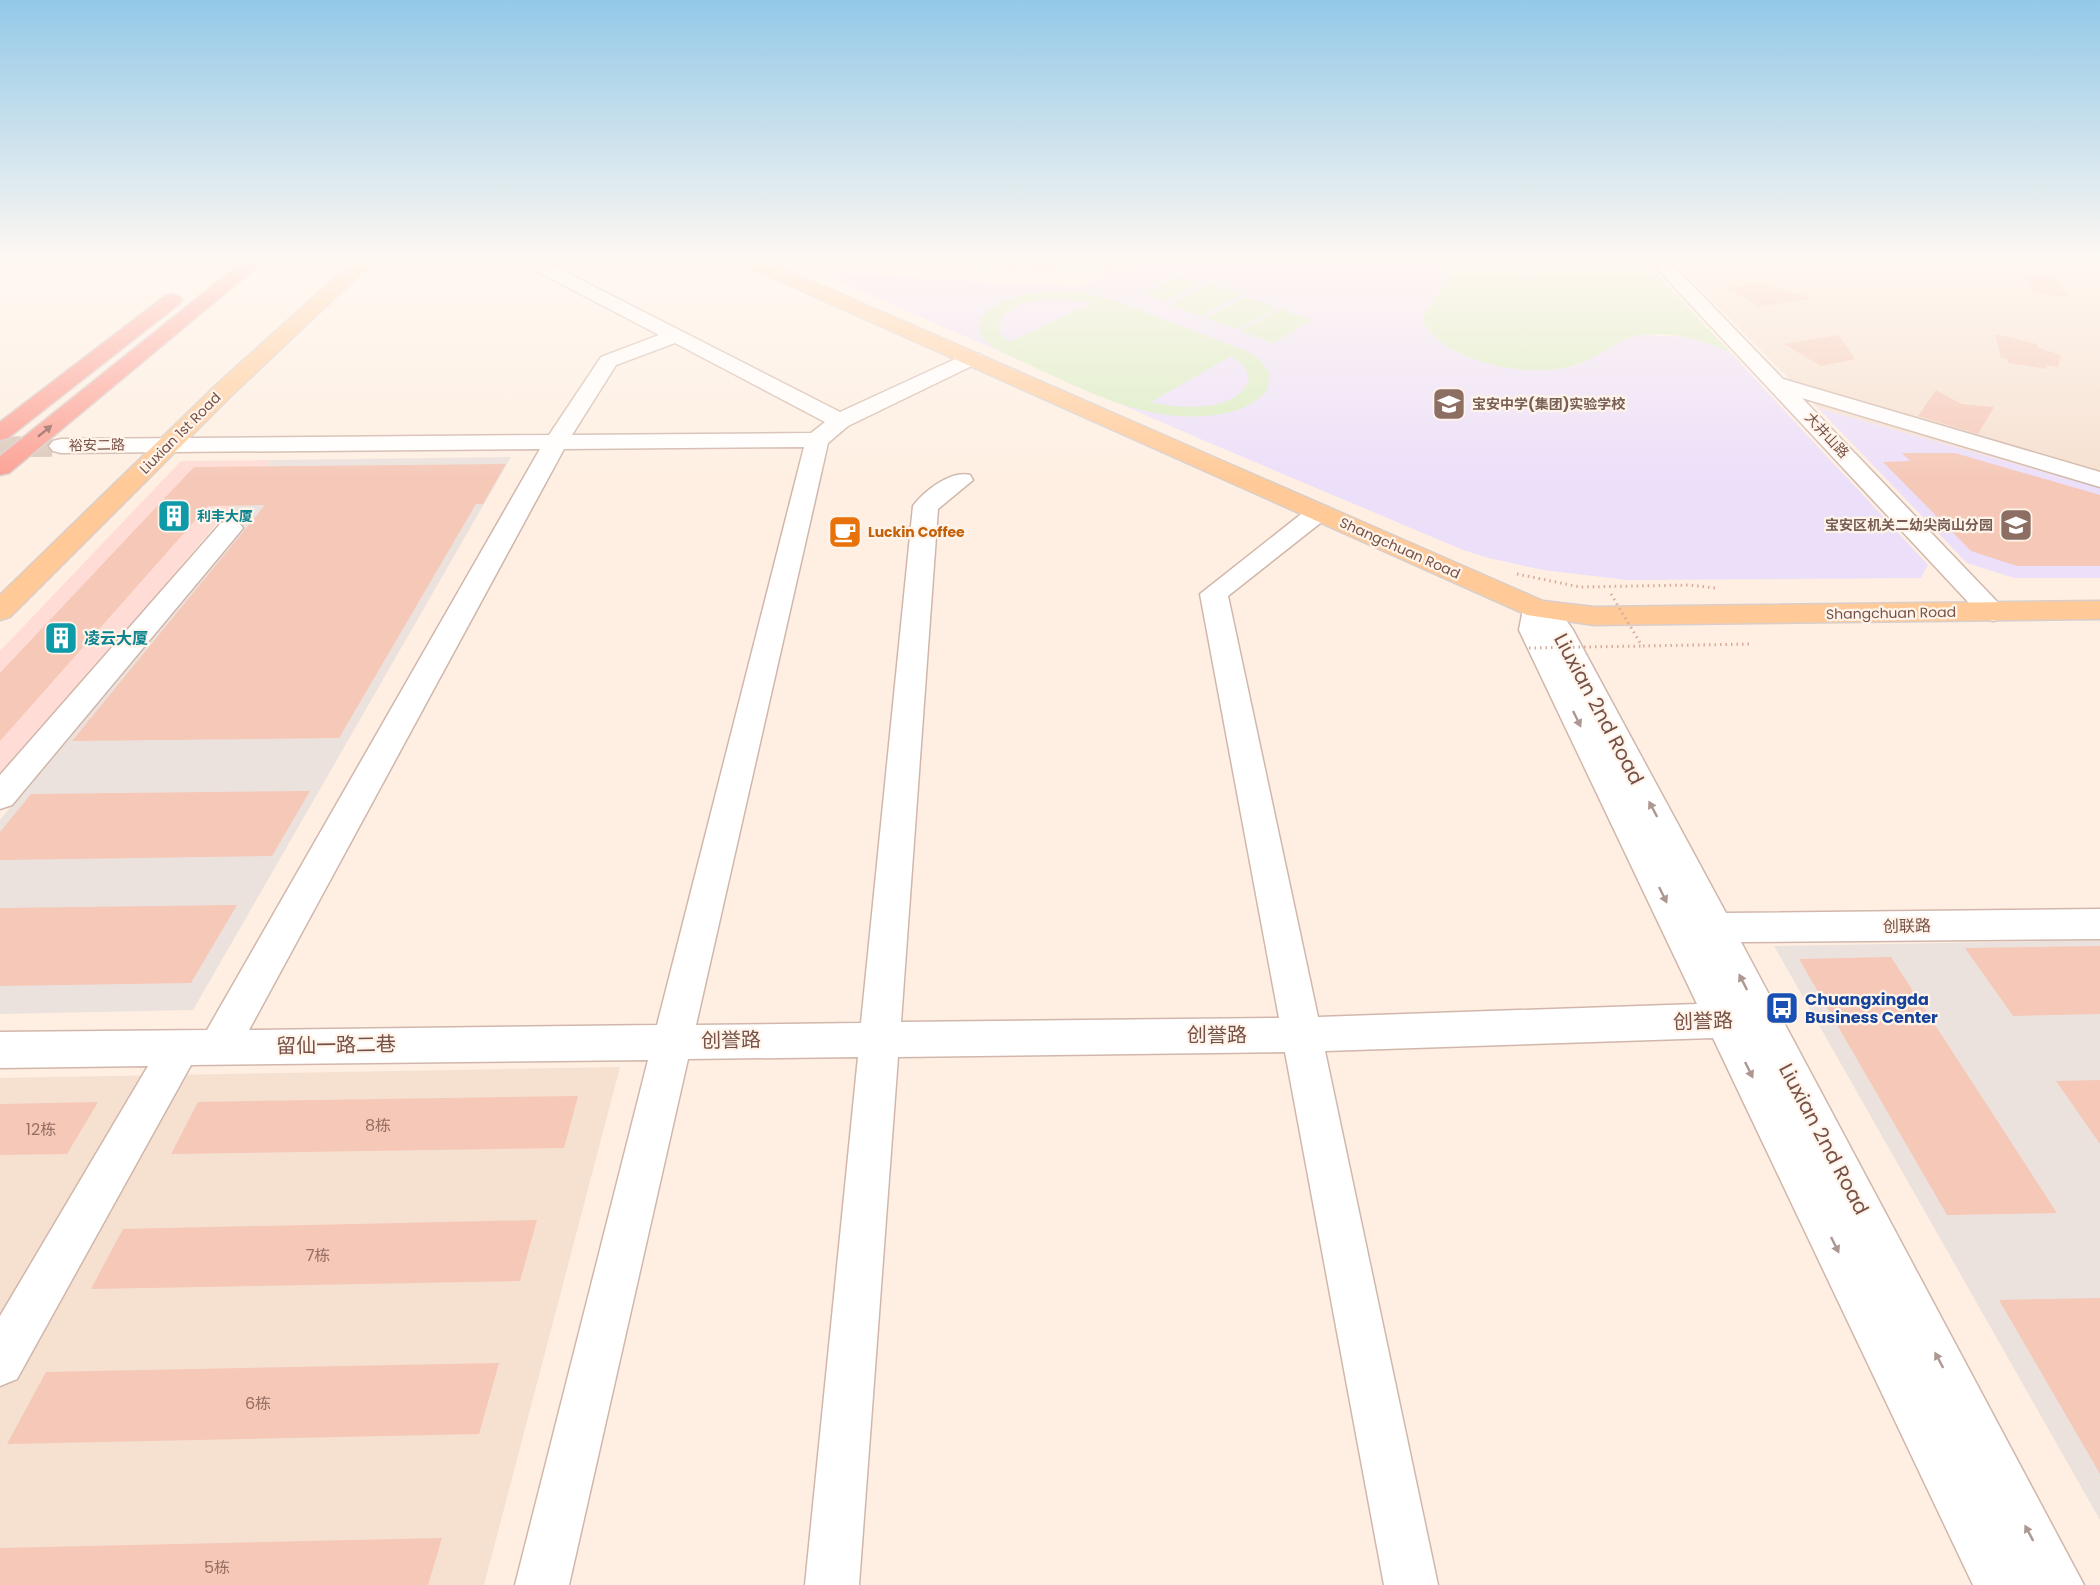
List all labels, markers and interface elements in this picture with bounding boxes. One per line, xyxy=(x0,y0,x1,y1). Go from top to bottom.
school or university icon: 宝安中学(集团)实验学校 xyxy=(1431,386,1467,422)
street label: Liuxian 1st Road xyxy=(135,388,225,478)
place label: 宝安中学(集团)实验学校 xyxy=(1472,394,1625,414)
street label: 大井山路 xyxy=(1801,408,1853,462)
one-way arrow xyxy=(38,425,53,438)
street label: 裕安二路 xyxy=(69,435,125,455)
building icon: 利丰大厦 xyxy=(156,498,192,534)
place label: 利丰大厦 xyxy=(197,506,253,526)
school or university icon: 宝安区机关二幼尖岗山分园 xyxy=(1998,507,2034,543)
street label: Shangchuan Road xyxy=(1337,512,1463,584)
cafe icon: Luckin Coffee xyxy=(827,514,863,550)
place label: 宝安区机关二幼尖岗山分园 xyxy=(1825,515,1993,535)
place label: Luckin Coffee xyxy=(868,522,965,542)
street label: Shangchuan Road xyxy=(1826,602,1956,624)
building icon: 凌云大厦 xyxy=(43,620,79,656)
place label: 凌云大厦 xyxy=(84,627,148,650)
street label: Liuxian 2nd Road xyxy=(1547,628,1651,790)
one-way arrow xyxy=(1572,711,1582,728)
one-way arrow xyxy=(1648,801,1658,818)
one-way arrow xyxy=(1658,886,1668,903)
street label: 创联路 xyxy=(1883,914,1931,938)
one-way arrow xyxy=(1738,974,1748,991)
place label: Chuangxingda Business Center xyxy=(1805,988,1938,1029)
bus stop icon: Chuangxingda Business Center xyxy=(1764,990,1800,1026)
street label: 创誉路 xyxy=(1673,1006,1733,1036)
street label: 创誉路 xyxy=(1187,1021,1247,1049)
street label: 创誉路 xyxy=(701,1025,761,1055)
street label: 留仙一路二巷 xyxy=(276,1030,396,1060)
street label: Liuxian 2nd Road xyxy=(1772,1058,1876,1220)
one-way arrow xyxy=(1744,1061,1754,1078)
house number: 8栋 xyxy=(365,1114,391,1137)
house number: 12栋 xyxy=(26,1118,56,1141)
one-way arrow xyxy=(1830,1236,1840,1253)
house number: 7栋 xyxy=(306,1244,330,1267)
one-way arrow xyxy=(1935,1351,1945,1369)
house number: 6栋 xyxy=(245,1392,271,1415)
one-way arrow xyxy=(2025,1524,2035,1542)
house number: 5栋 xyxy=(204,1556,230,1579)

